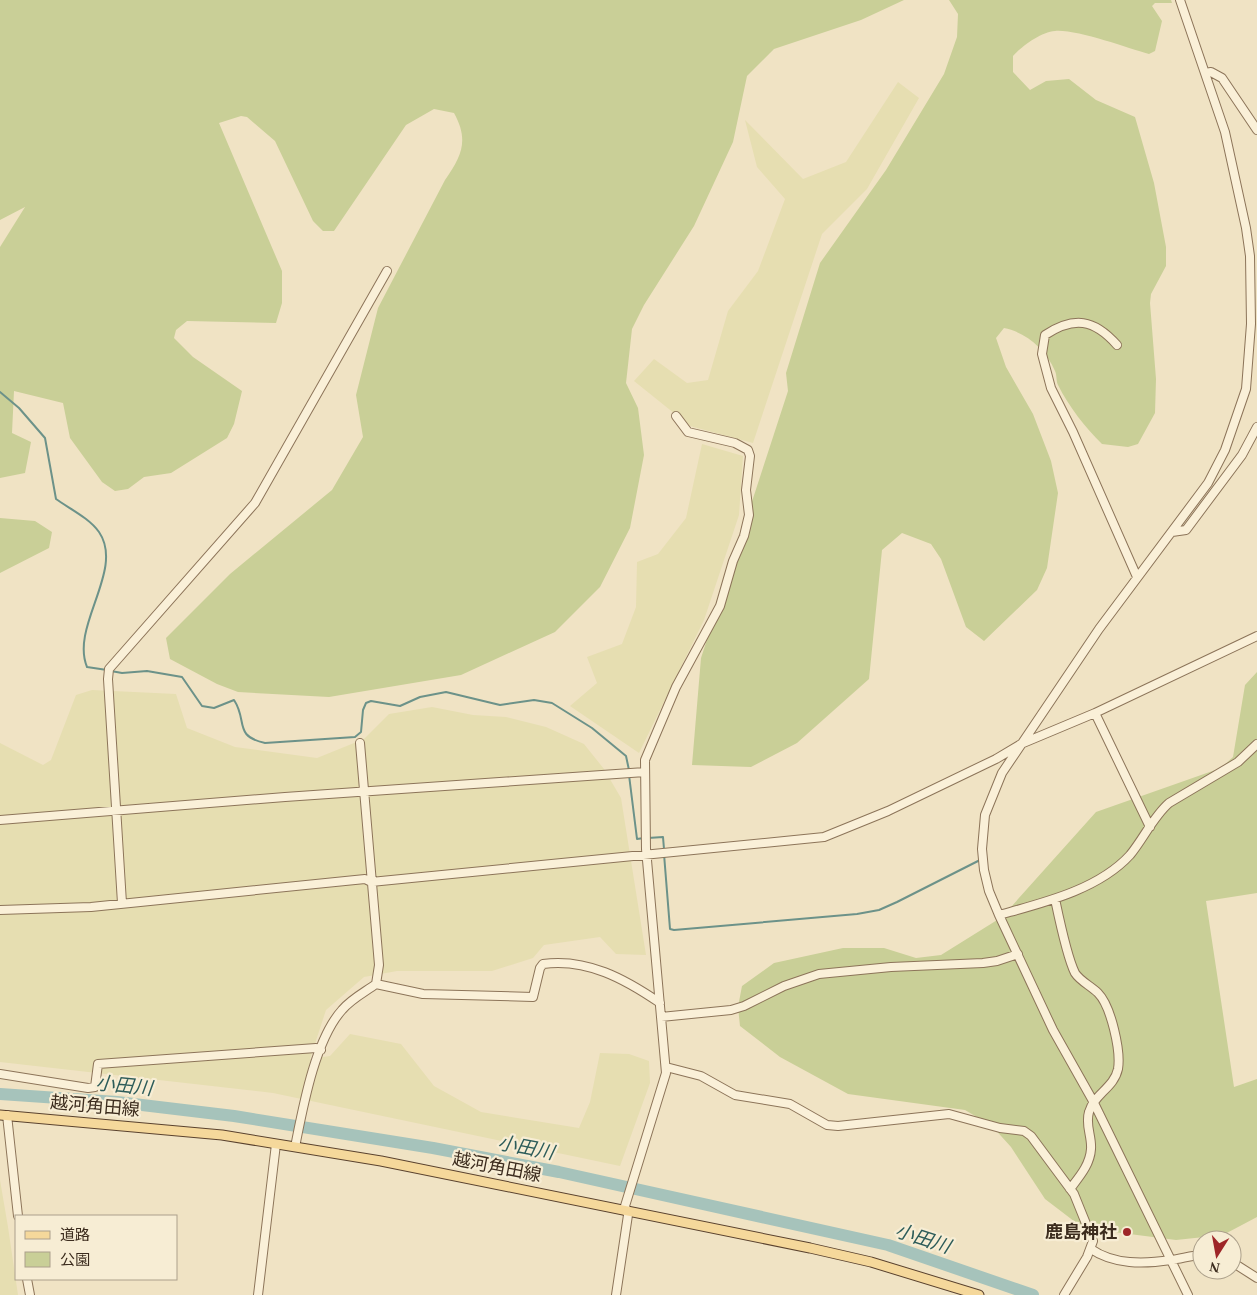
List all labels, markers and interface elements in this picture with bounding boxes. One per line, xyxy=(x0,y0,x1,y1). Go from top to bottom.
water label: 小田川 xyxy=(94,1072,155,1099)
street label: 越河角田線 xyxy=(49,1092,141,1120)
water label: 小田川 xyxy=(496,1132,558,1164)
street label: 越河角田線 xyxy=(451,1149,543,1185)
legend xyxy=(15,1215,178,1280)
water label: 小田川 xyxy=(892,1220,955,1258)
place label: 鹿島神社 xyxy=(1045,1222,1117,1242)
marker: 鹿島神社 xyxy=(1121,1226,1133,1238)
text: 道路 xyxy=(60,1227,90,1243)
north arrow xyxy=(1192,1230,1242,1280)
text: 公園 xyxy=(60,1252,90,1268)
text: N xyxy=(1208,1259,1221,1276)

